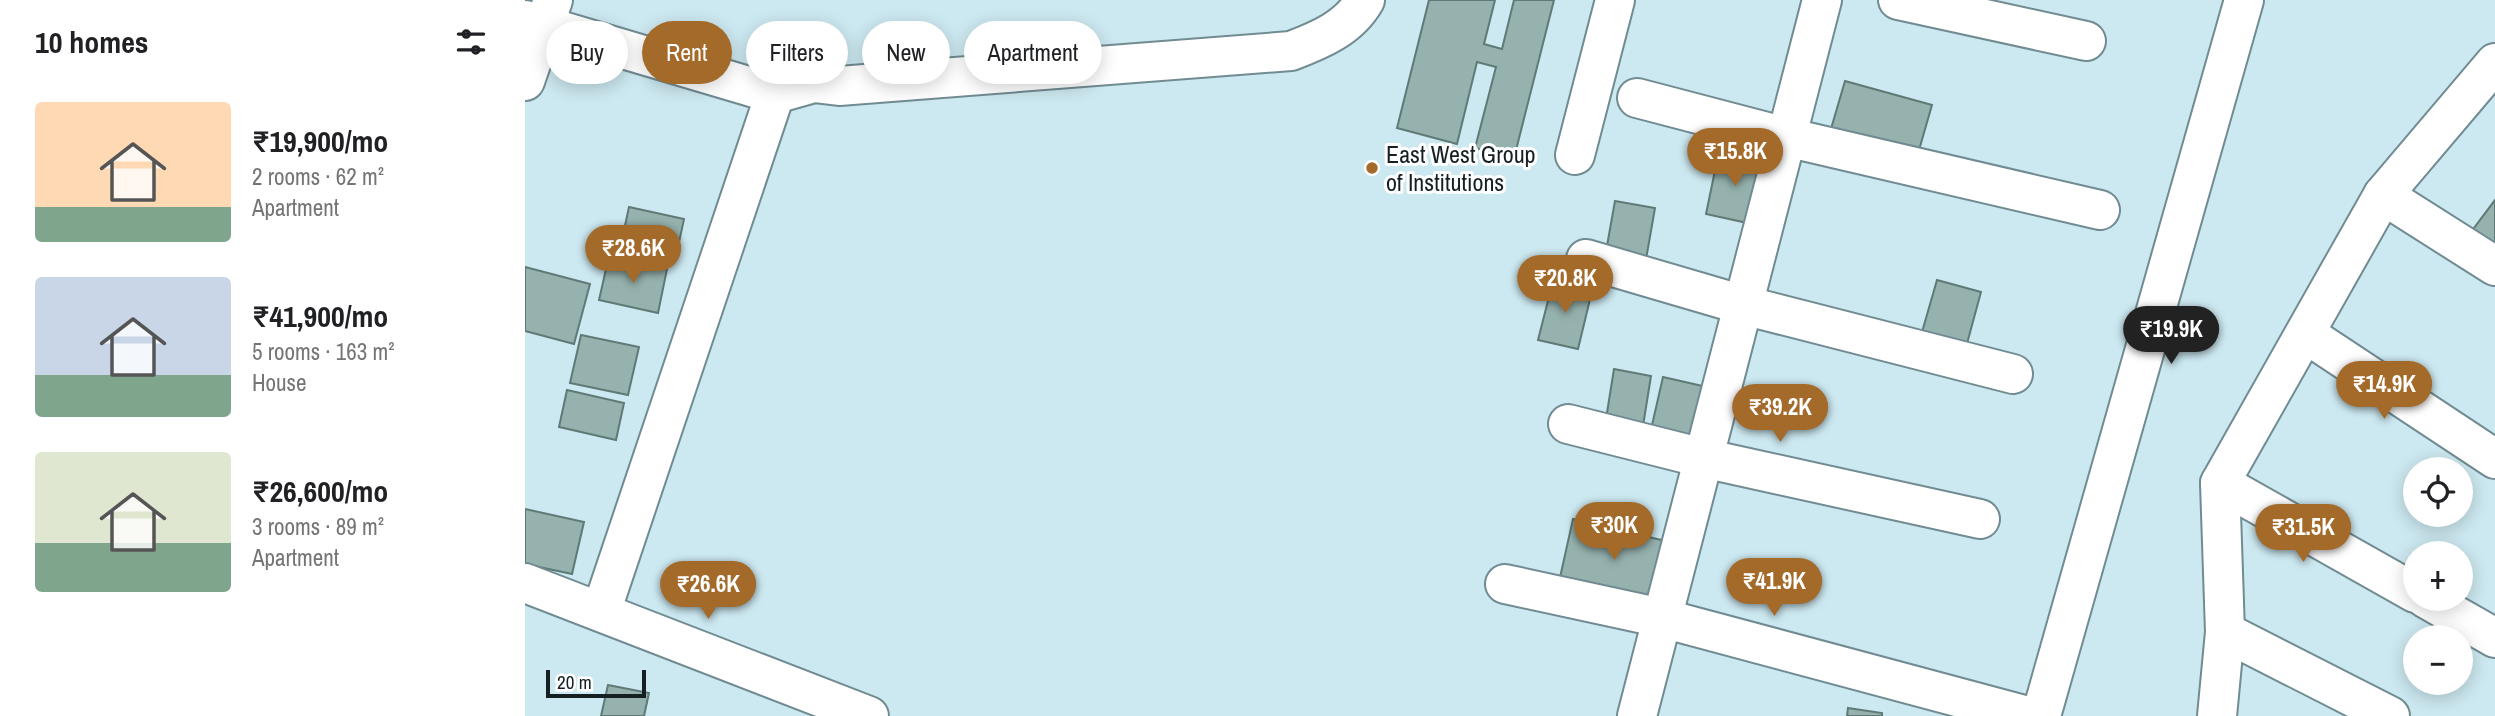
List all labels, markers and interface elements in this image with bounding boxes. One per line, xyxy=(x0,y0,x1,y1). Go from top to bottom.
chip: Buy xyxy=(546,21,628,84)
chip: Rent xyxy=(642,21,732,84)
chip: Filters xyxy=(746,21,848,84)
chip: New xyxy=(862,21,950,84)
chip: Apartment xyxy=(964,21,1102,84)
text: 10 homes xyxy=(35,22,149,62)
icon: filters xyxy=(452,23,490,61)
text: ₹19,900/mo xyxy=(252,121,388,161)
pin: ₹15.8K xyxy=(1678,128,1792,188)
icon: home xyxy=(91,130,175,214)
text: ₹15.8K xyxy=(1703,135,1767,166)
place label: East West Group of Institutions xyxy=(1386,138,1536,198)
marker: East West Group of Institutions xyxy=(1364,160,1380,176)
text: 2 rooms · 62 m² xyxy=(252,161,384,192)
text: Apartment xyxy=(252,192,339,223)
pin: ₹28.6K xyxy=(576,226,690,285)
text: ₹28.6K xyxy=(601,232,665,263)
pin: ₹20.8K xyxy=(1508,256,1622,315)
text: ₹20.8K xyxy=(1533,262,1597,293)
text: ₹41,900/mo xyxy=(252,296,388,336)
icon: home xyxy=(91,305,175,389)
pin: ₹19.9K xyxy=(2114,306,2228,366)
text: ₹19.9K xyxy=(2139,313,2203,344)
text: 5 rooms · 163 m² xyxy=(252,336,395,367)
pin: ₹14.9K xyxy=(2327,362,2441,421)
text: House xyxy=(252,367,307,398)
text: ₹14.9K xyxy=(2352,368,2416,399)
pin: ₹39.2K xyxy=(1723,384,1837,444)
text: ₹39.2K xyxy=(1748,391,1812,422)
map controls xyxy=(2403,457,2473,695)
button: locate xyxy=(2403,457,2473,527)
text: ₹26,600/mo xyxy=(252,471,388,511)
icon: home xyxy=(91,480,175,564)
pin: ₹30K xyxy=(1573,503,1655,562)
pin: ₹31.5K xyxy=(2246,504,2360,564)
text: ₹30K xyxy=(1590,509,1638,540)
text: 3 rooms · 89 m² xyxy=(252,511,384,542)
text: ₹31.5K xyxy=(2271,511,2335,542)
button: + xyxy=(2403,541,2473,611)
text: Apartment xyxy=(252,542,339,573)
pin: ₹41.9K xyxy=(1717,558,1831,618)
pin: ₹26.6K xyxy=(651,562,765,621)
text: ₹41.9K xyxy=(1742,565,1806,596)
text: ₹26.6K xyxy=(676,568,740,599)
button: − xyxy=(2403,625,2473,695)
scale bar xyxy=(546,667,646,699)
text: 20 m xyxy=(557,669,592,695)

